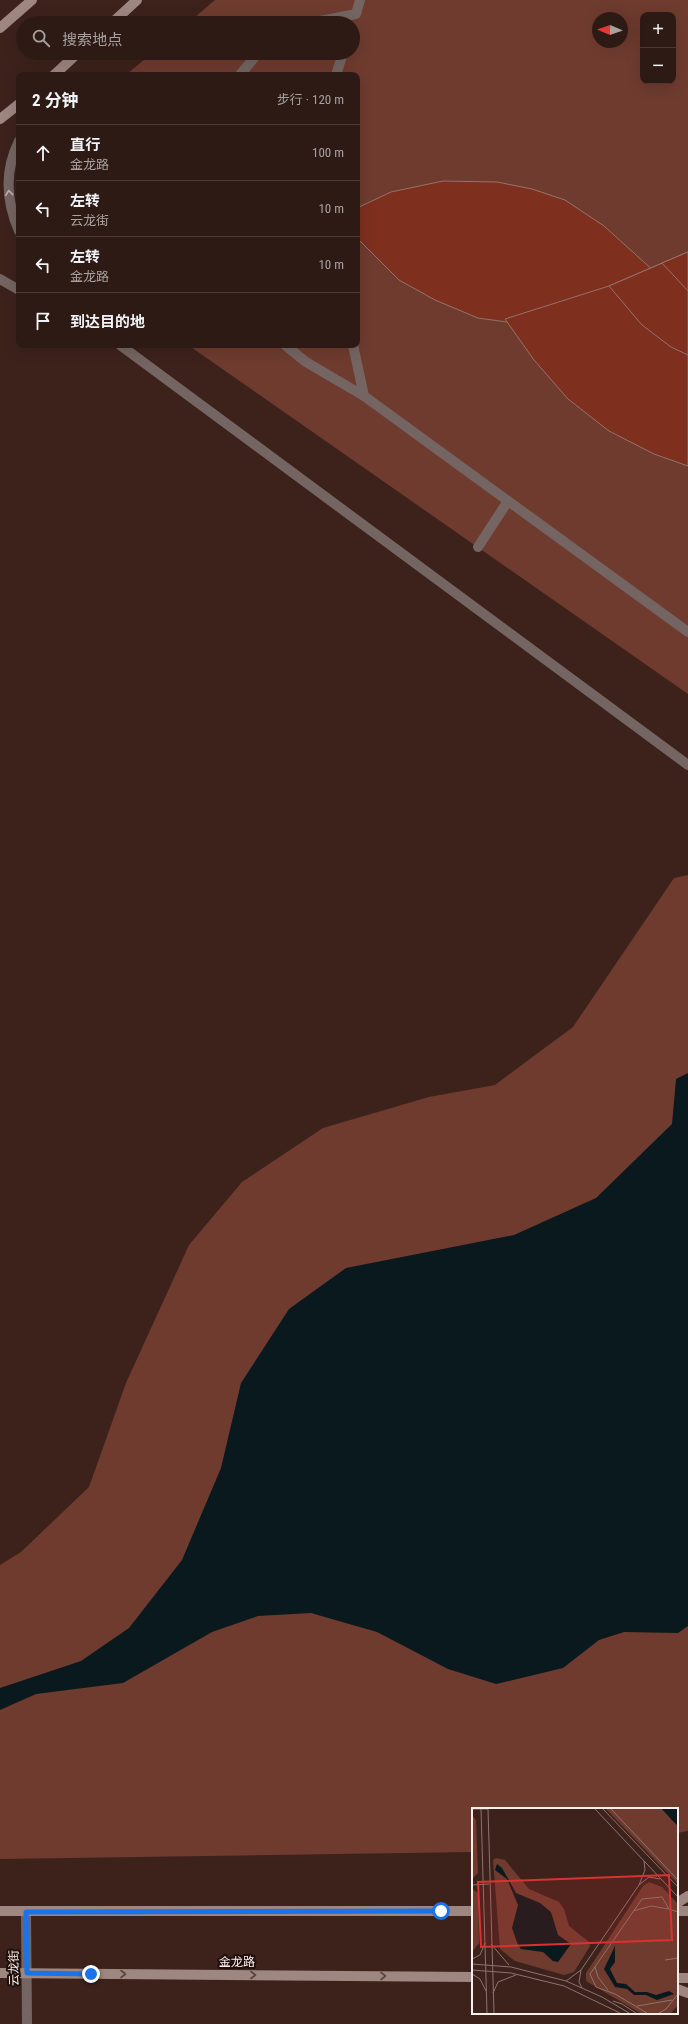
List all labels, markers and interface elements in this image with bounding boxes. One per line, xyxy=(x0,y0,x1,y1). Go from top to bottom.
north arrow xyxy=(592,12,628,48)
map controls xyxy=(640,12,676,84)
button: + xyxy=(640,12,676,48)
search box xyxy=(16,16,360,60)
icon: search xyxy=(30,27,52,49)
text: 搜索地点 xyxy=(62,31,122,49)
button: − xyxy=(640,48,676,84)
text: 2 分钟 xyxy=(32,90,79,110)
text: 步行 · 120 m xyxy=(277,92,344,107)
text: 直行 xyxy=(70,136,100,154)
icon: ahead xyxy=(32,142,54,164)
text: 100 m xyxy=(312,145,344,160)
text: 金龙路 xyxy=(70,157,109,172)
one-way arrow xyxy=(5,190,14,196)
text: 左转 xyxy=(70,192,100,210)
icon: left xyxy=(32,198,54,220)
text: 10 m xyxy=(318,201,344,216)
text: 云龙街 xyxy=(70,213,109,228)
text: 左转 xyxy=(70,248,100,266)
icon: left xyxy=(32,254,54,276)
text: 10 m xyxy=(318,257,344,272)
text: 金龙路 xyxy=(70,269,109,284)
icon: arrive xyxy=(32,310,54,332)
text: 到达目的地 xyxy=(70,313,145,331)
inset map xyxy=(472,1808,678,2014)
route start xyxy=(432,1902,450,1920)
street label: 云龙街 xyxy=(7,1950,21,1986)
street label: 金龙路 xyxy=(219,1955,255,1969)
route end xyxy=(82,1965,100,1983)
one-way arrow xyxy=(120,1970,126,1978)
one-way arrow xyxy=(250,1971,256,1979)
one-way arrow xyxy=(380,1972,386,1980)

